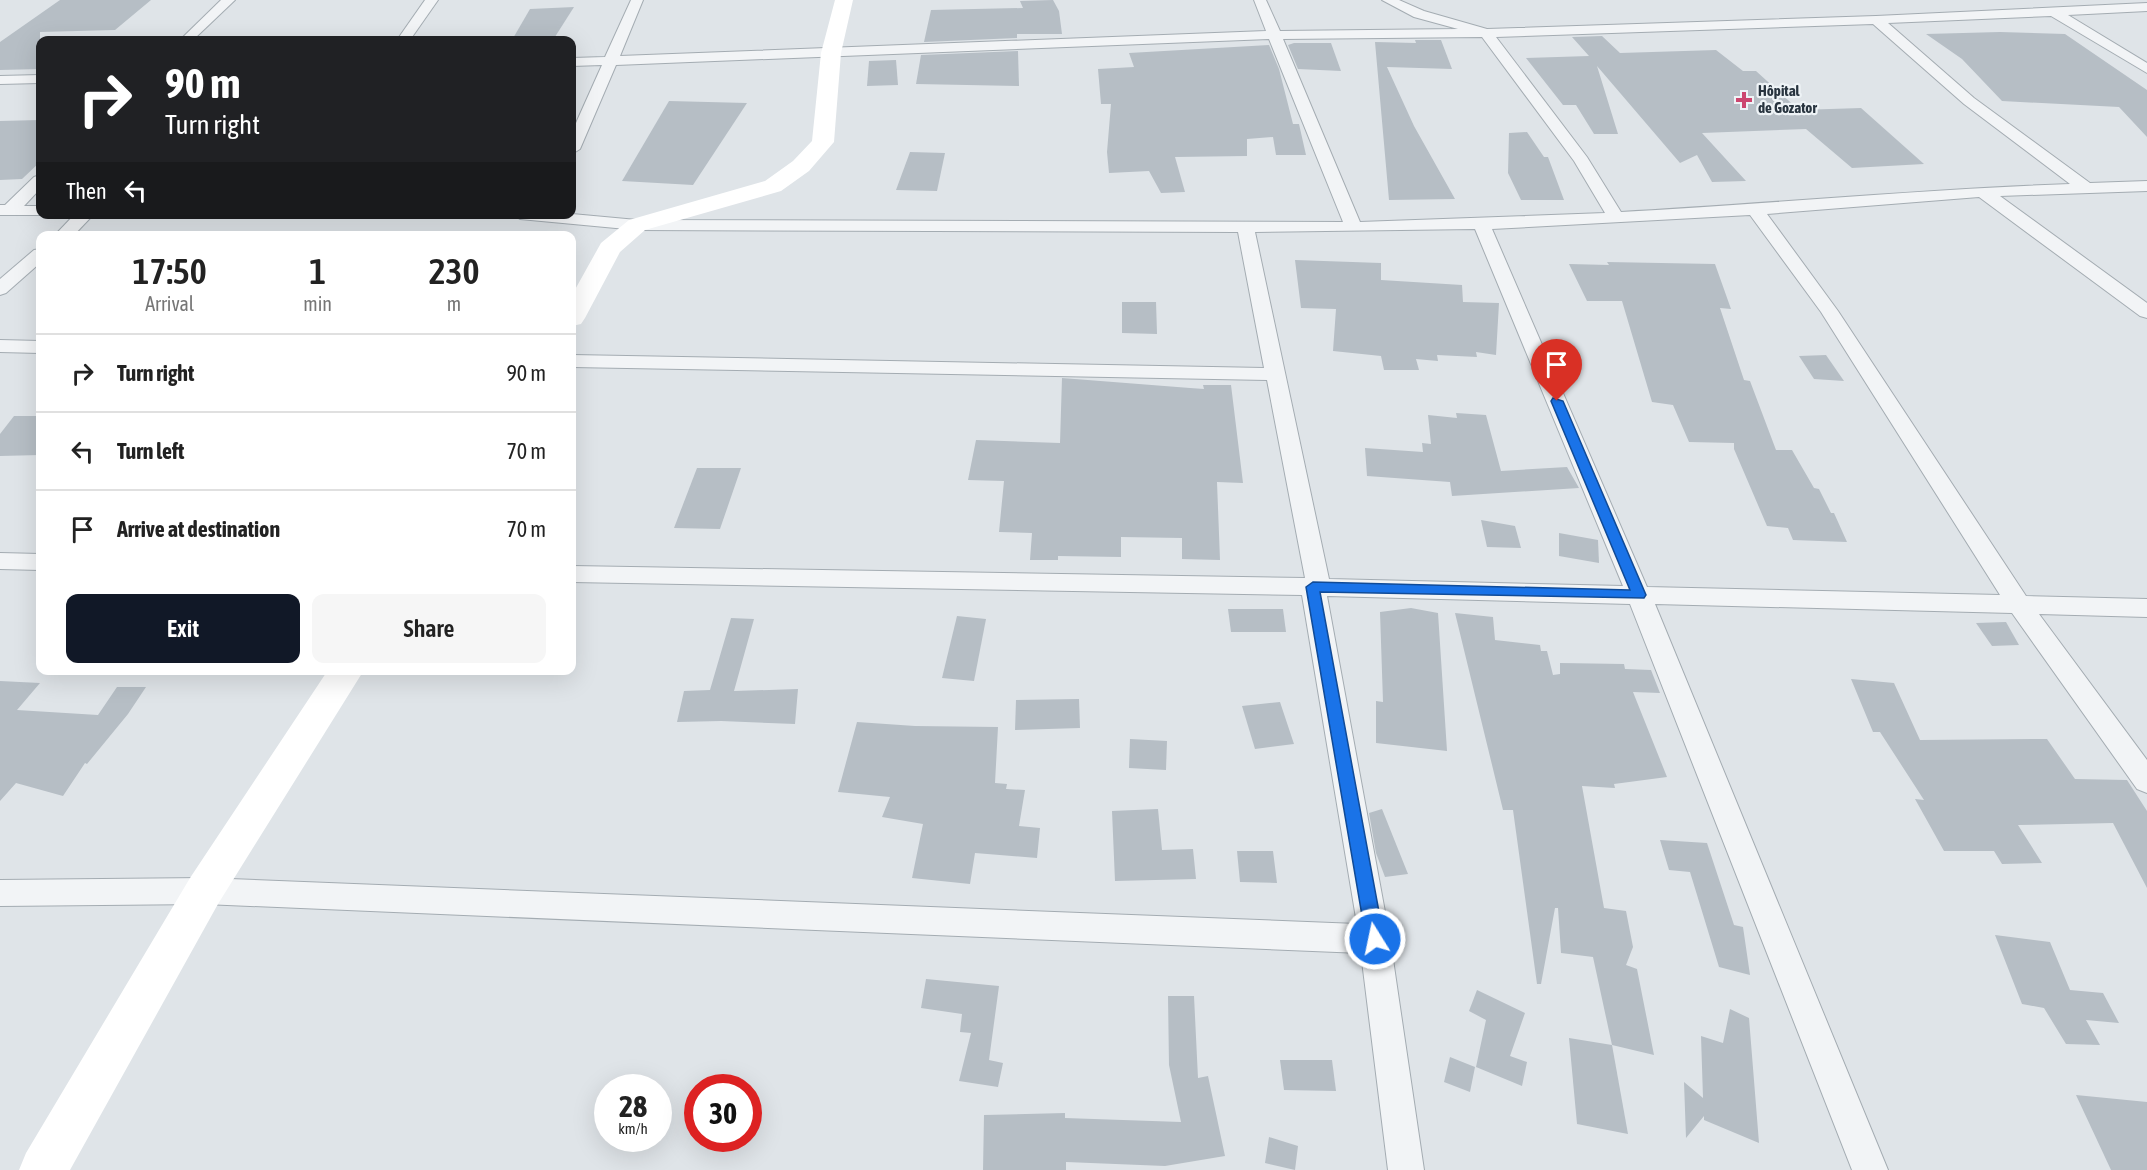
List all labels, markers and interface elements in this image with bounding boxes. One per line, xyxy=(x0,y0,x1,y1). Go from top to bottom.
text: 90 m xyxy=(165,59,240,107)
icon: right xyxy=(66,60,144,138)
place label: Hôpital de Gozator xyxy=(1758,82,1817,116)
marker: Hôpital de Gozator xyxy=(1735,91,1753,109)
text: Turn right xyxy=(165,109,260,140)
icon: left xyxy=(119,174,152,207)
text: Then xyxy=(66,178,107,204)
text: 17:50 xyxy=(133,250,207,292)
text: 1 xyxy=(309,250,326,292)
text: 230 xyxy=(429,250,479,292)
text: Arrival xyxy=(145,292,194,315)
text: min xyxy=(303,292,332,315)
text: m xyxy=(447,292,461,315)
pin xyxy=(1531,339,1582,401)
icon: arrive xyxy=(1540,348,1573,381)
icon: right xyxy=(66,357,99,390)
text: Turn right xyxy=(117,360,194,386)
text: 90 m xyxy=(506,360,546,386)
icon: left xyxy=(66,435,99,468)
text: Turn left xyxy=(117,438,184,464)
text: 70 m xyxy=(506,438,546,464)
icon: arrive xyxy=(66,513,99,546)
text: Arrive at destination xyxy=(117,516,280,542)
text: 70 m xyxy=(506,516,546,542)
button: Exit xyxy=(66,594,300,663)
button: Share xyxy=(312,594,546,663)
position arrow xyxy=(1343,907,1407,971)
speed limit sign: 30 xyxy=(684,1074,762,1152)
text: 28 xyxy=(619,1089,647,1123)
text: km/h xyxy=(618,1120,648,1137)

